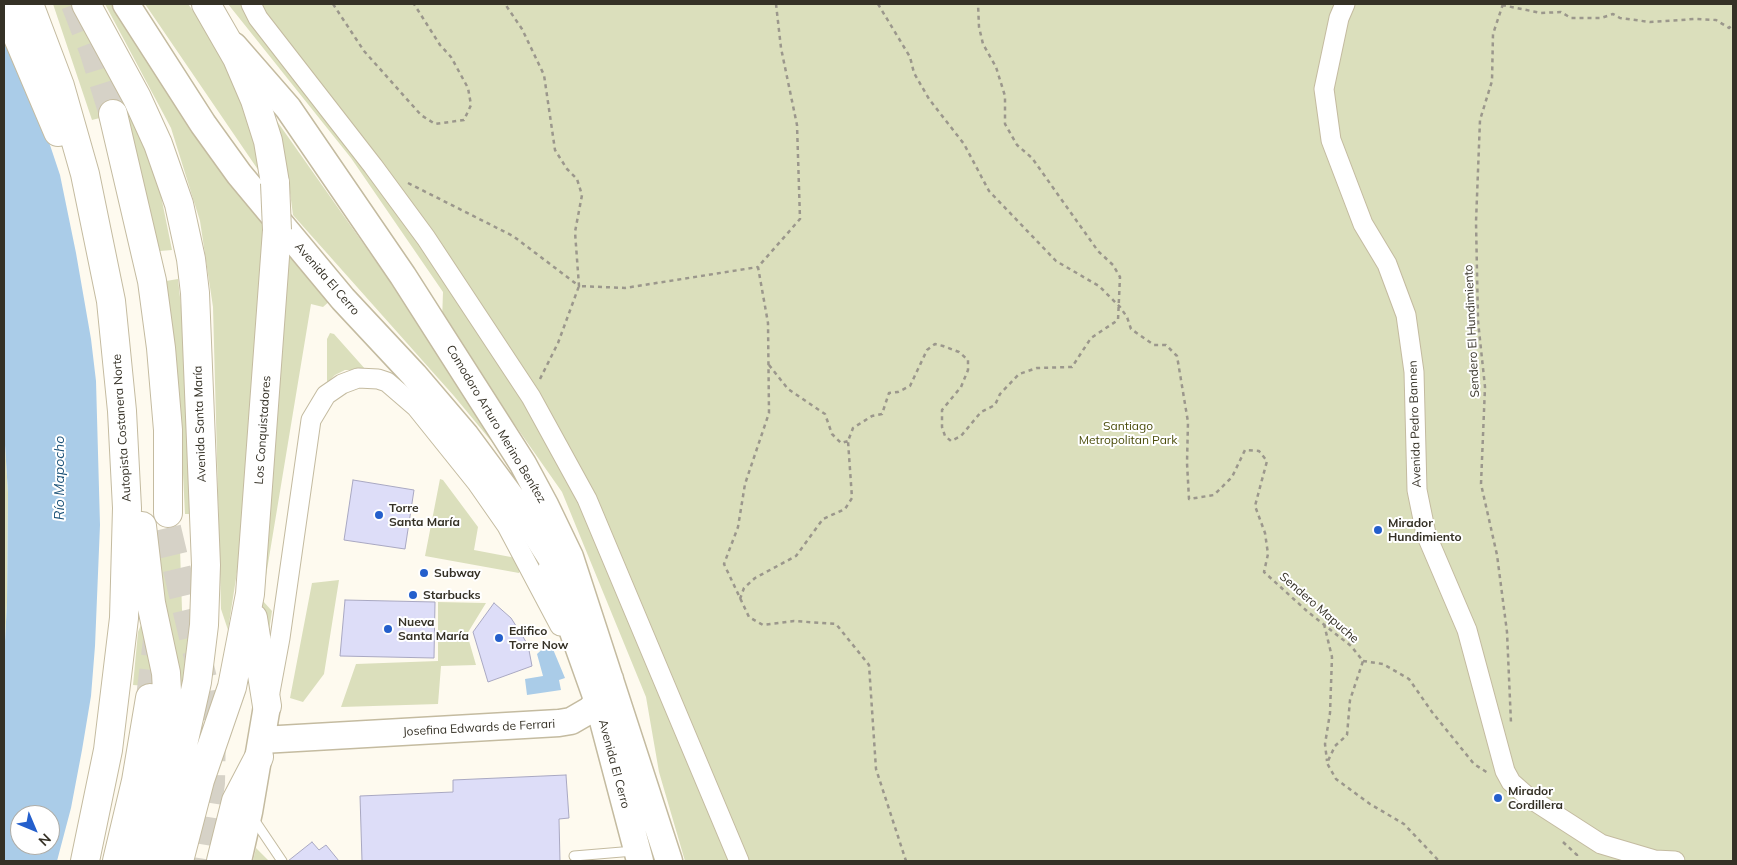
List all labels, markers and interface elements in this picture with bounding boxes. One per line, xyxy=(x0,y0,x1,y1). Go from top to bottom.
street label: Avenida El Cerro xyxy=(292,240,362,318)
street label: Sendero El Hundimiento xyxy=(1461,264,1483,398)
street label: Comodoro Arturo Merino Benítez xyxy=(443,342,549,506)
street label: Autopista Costanera Norte xyxy=(110,353,134,503)
street label: Avenida Pedro Bannen xyxy=(1406,360,1424,488)
street label: Avenida Santa María xyxy=(191,365,209,483)
street label: Los Conquistadores xyxy=(252,375,274,485)
park label: Santiago Metropolitan Park xyxy=(1079,419,1177,447)
water label: Río Mapocho xyxy=(52,436,68,520)
place label: Torre Santa María xyxy=(389,501,460,529)
marker: Torre Santa María xyxy=(373,509,385,521)
place label: Mirador Hundimiento xyxy=(1388,516,1462,544)
marker: Mirador Hundimiento xyxy=(1372,524,1384,536)
place label: Subway xyxy=(434,566,481,580)
marker: Subway xyxy=(418,567,430,579)
street label: Sendero Mapuche xyxy=(1276,570,1362,646)
place label: Starbucks xyxy=(423,588,481,602)
marker: Starbucks xyxy=(407,589,419,601)
place label: Nueva Santa María xyxy=(398,615,469,643)
marker: Nueva Santa María xyxy=(382,623,394,635)
place label: Edifico Torre Now xyxy=(509,624,568,652)
marker: Edifico Torre Now xyxy=(493,632,505,644)
street label: Josefina Edwards de Ferrari xyxy=(402,717,556,739)
street label: Avenida El Cerro xyxy=(595,718,633,810)
place label: Mirador Cordillera xyxy=(1508,784,1563,812)
marker: Mirador Cordillera xyxy=(1492,792,1504,804)
north arrow xyxy=(10,805,60,855)
text: N xyxy=(35,830,55,850)

